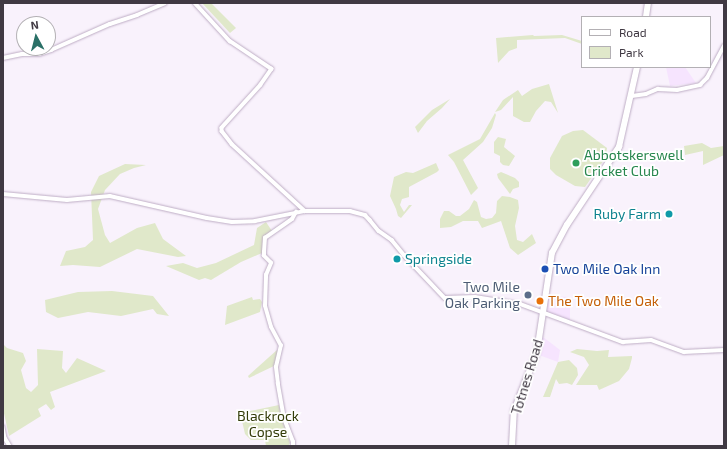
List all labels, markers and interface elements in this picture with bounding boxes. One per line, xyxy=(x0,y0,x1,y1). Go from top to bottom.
north arrow xyxy=(16,16,56,56)
legend xyxy=(581,16,711,68)
text: N xyxy=(30,18,39,32)
text: Road xyxy=(619,25,647,39)
text: Park xyxy=(619,45,644,59)
place label: Abbotskerswell Cricket Club xyxy=(584,147,684,180)
marker: Abbotskerswell Cricket Club xyxy=(571,158,581,168)
place label: Ruby Farm xyxy=(593,206,661,222)
marker: Ruby Farm xyxy=(664,209,674,219)
place label: Springside xyxy=(405,251,472,267)
marker: Springside xyxy=(392,254,402,264)
place label: Two Mile Oak Inn xyxy=(553,261,660,277)
marker: Two Mile Oak Inn xyxy=(540,264,550,274)
place label: Two Mile Oak Parking xyxy=(445,279,520,312)
marker: Two Mile Oak Parking xyxy=(523,290,533,300)
place label: The Two Mile Oak xyxy=(548,293,659,309)
marker: The Two Mile Oak xyxy=(535,296,545,306)
street label: Totnes Road xyxy=(508,337,546,417)
park label: Blackrock Copse xyxy=(237,408,299,440)

